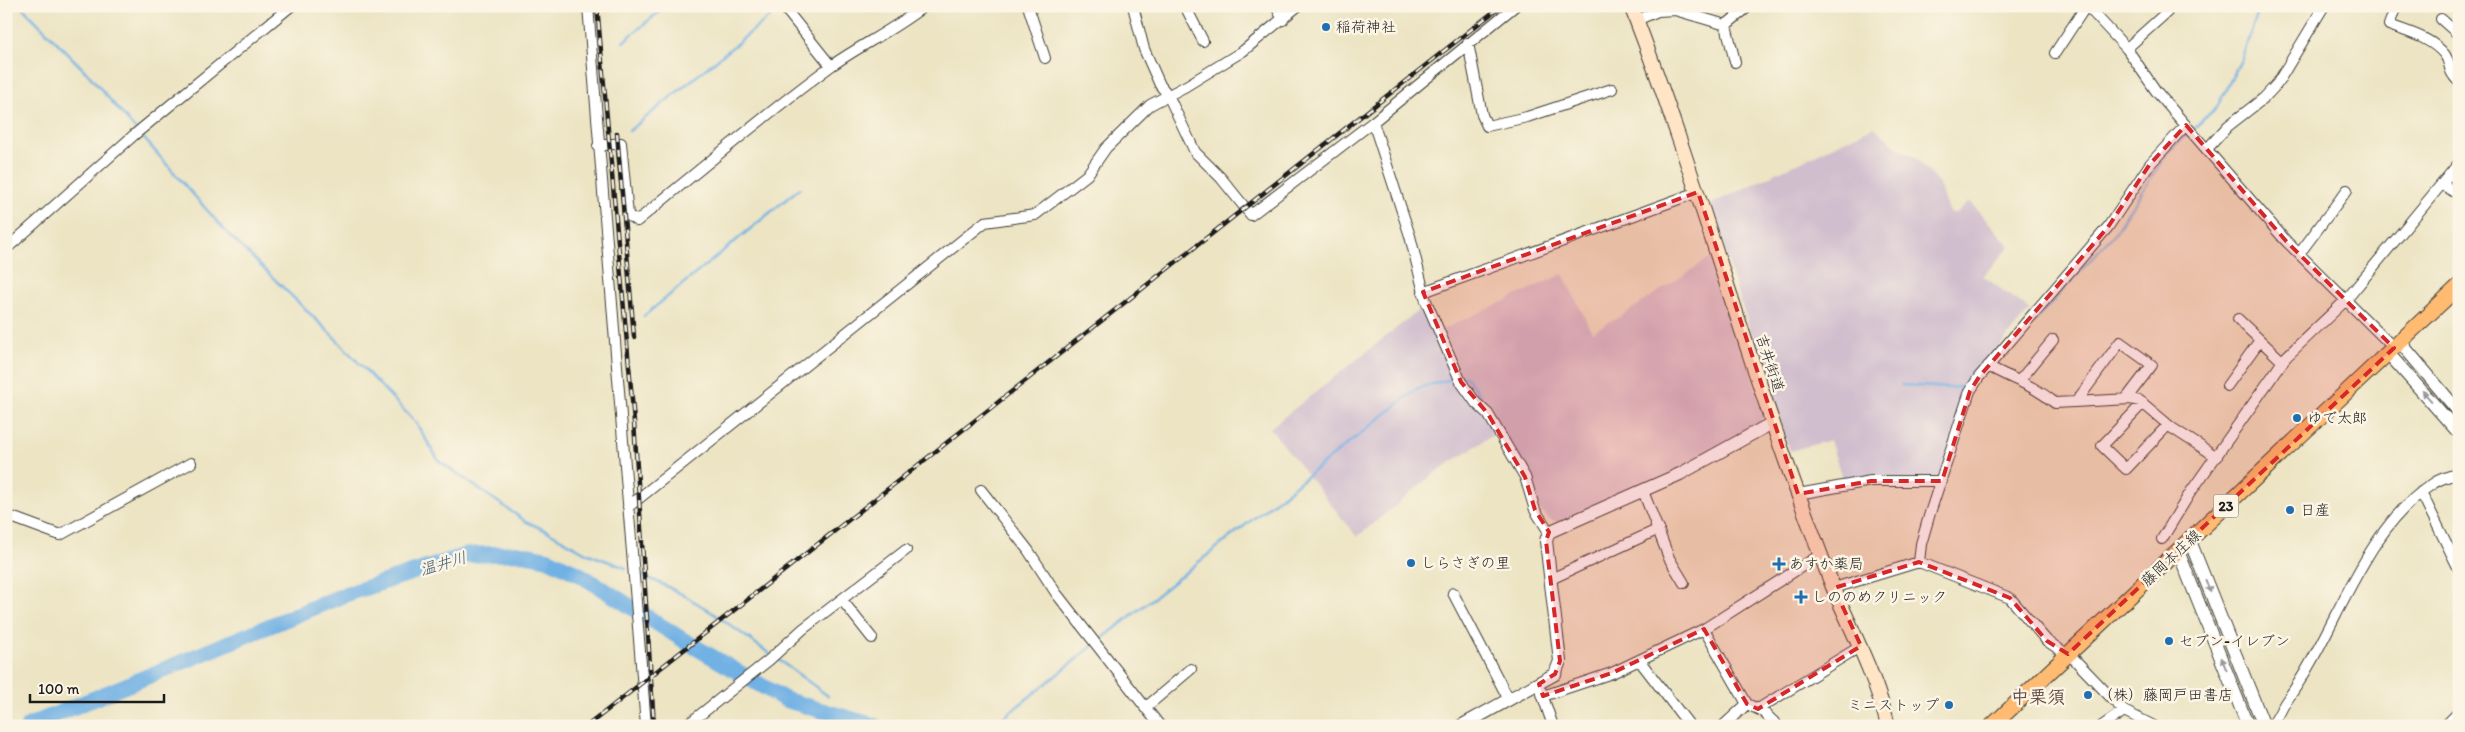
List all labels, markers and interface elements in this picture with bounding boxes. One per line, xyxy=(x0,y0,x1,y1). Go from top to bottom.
place label: 稲荷神社 xyxy=(1336,18,1396,36)
marker: 稲荷神社 xyxy=(1320,21,1332,33)
street label: 吉井街道 xyxy=(1752,332,1788,394)
one-way arrow xyxy=(2421,390,2432,403)
place label: ゆで太郎 xyxy=(2307,409,2367,427)
marker: ゆで太郎 xyxy=(2291,412,2303,424)
road number: 23 xyxy=(2214,494,2238,518)
place label: 日産 xyxy=(2300,501,2330,519)
marker: 日産 xyxy=(2284,504,2296,516)
street label: 藤岡本庄線 xyxy=(2137,526,2205,590)
water label: 温井川 xyxy=(417,548,469,579)
place label: しらさぎの里 xyxy=(1421,554,1510,572)
place label: あすか薬局 xyxy=(1789,555,1864,573)
marker: しらさぎの里 xyxy=(1405,557,1417,569)
marker: あすか薬局 xyxy=(1773,558,1785,570)
one-way arrow xyxy=(2204,579,2212,594)
place label: しののめクリニック xyxy=(1812,588,1947,606)
marker: しののめクリニック xyxy=(1794,590,1808,604)
place label: セブン-イレブン xyxy=(2179,632,2290,650)
marker: セブン-イレブン xyxy=(2163,635,2175,647)
one-way arrow xyxy=(2219,657,2227,671)
scale bar xyxy=(30,672,164,704)
text: 100 m xyxy=(38,680,80,698)
district label: 中栗須 xyxy=(2011,686,2065,708)
place label: （株）藤岡戸田書店 xyxy=(2098,686,2233,704)
marker: （株）藤岡戸田書店 xyxy=(2082,689,2094,701)
place label: ミニストップ xyxy=(1847,696,1939,714)
marker: ミニストップ xyxy=(1943,699,1955,711)

